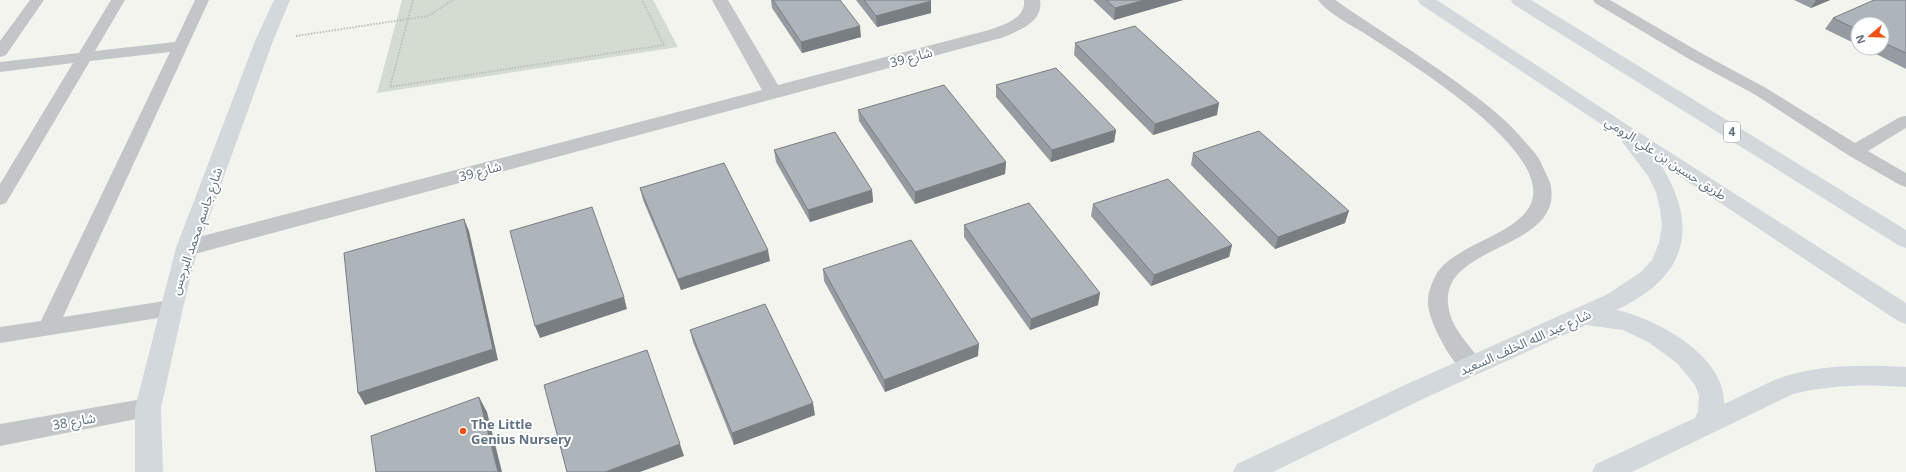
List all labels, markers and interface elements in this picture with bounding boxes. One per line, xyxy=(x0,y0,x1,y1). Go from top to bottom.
north arrow xyxy=(1850,16,1890,56)
text: N xyxy=(1852,33,1869,46)
street label: شارع 39 xyxy=(888,43,935,73)
street label: طريق حسين بن علي الرومي xyxy=(1601,112,1730,206)
road number: 4 xyxy=(1724,122,1740,142)
street label: شارع 39 xyxy=(457,157,504,187)
street label: شارع جاسم محمد البرجس xyxy=(166,165,228,298)
street label: شارع عبد الله الخلف السعيد xyxy=(1456,305,1595,381)
street label: شارع 38 xyxy=(51,408,97,436)
place label: The Little Genius Nursery xyxy=(471,415,572,448)
marker: The Little Genius Nursery xyxy=(458,426,468,436)

